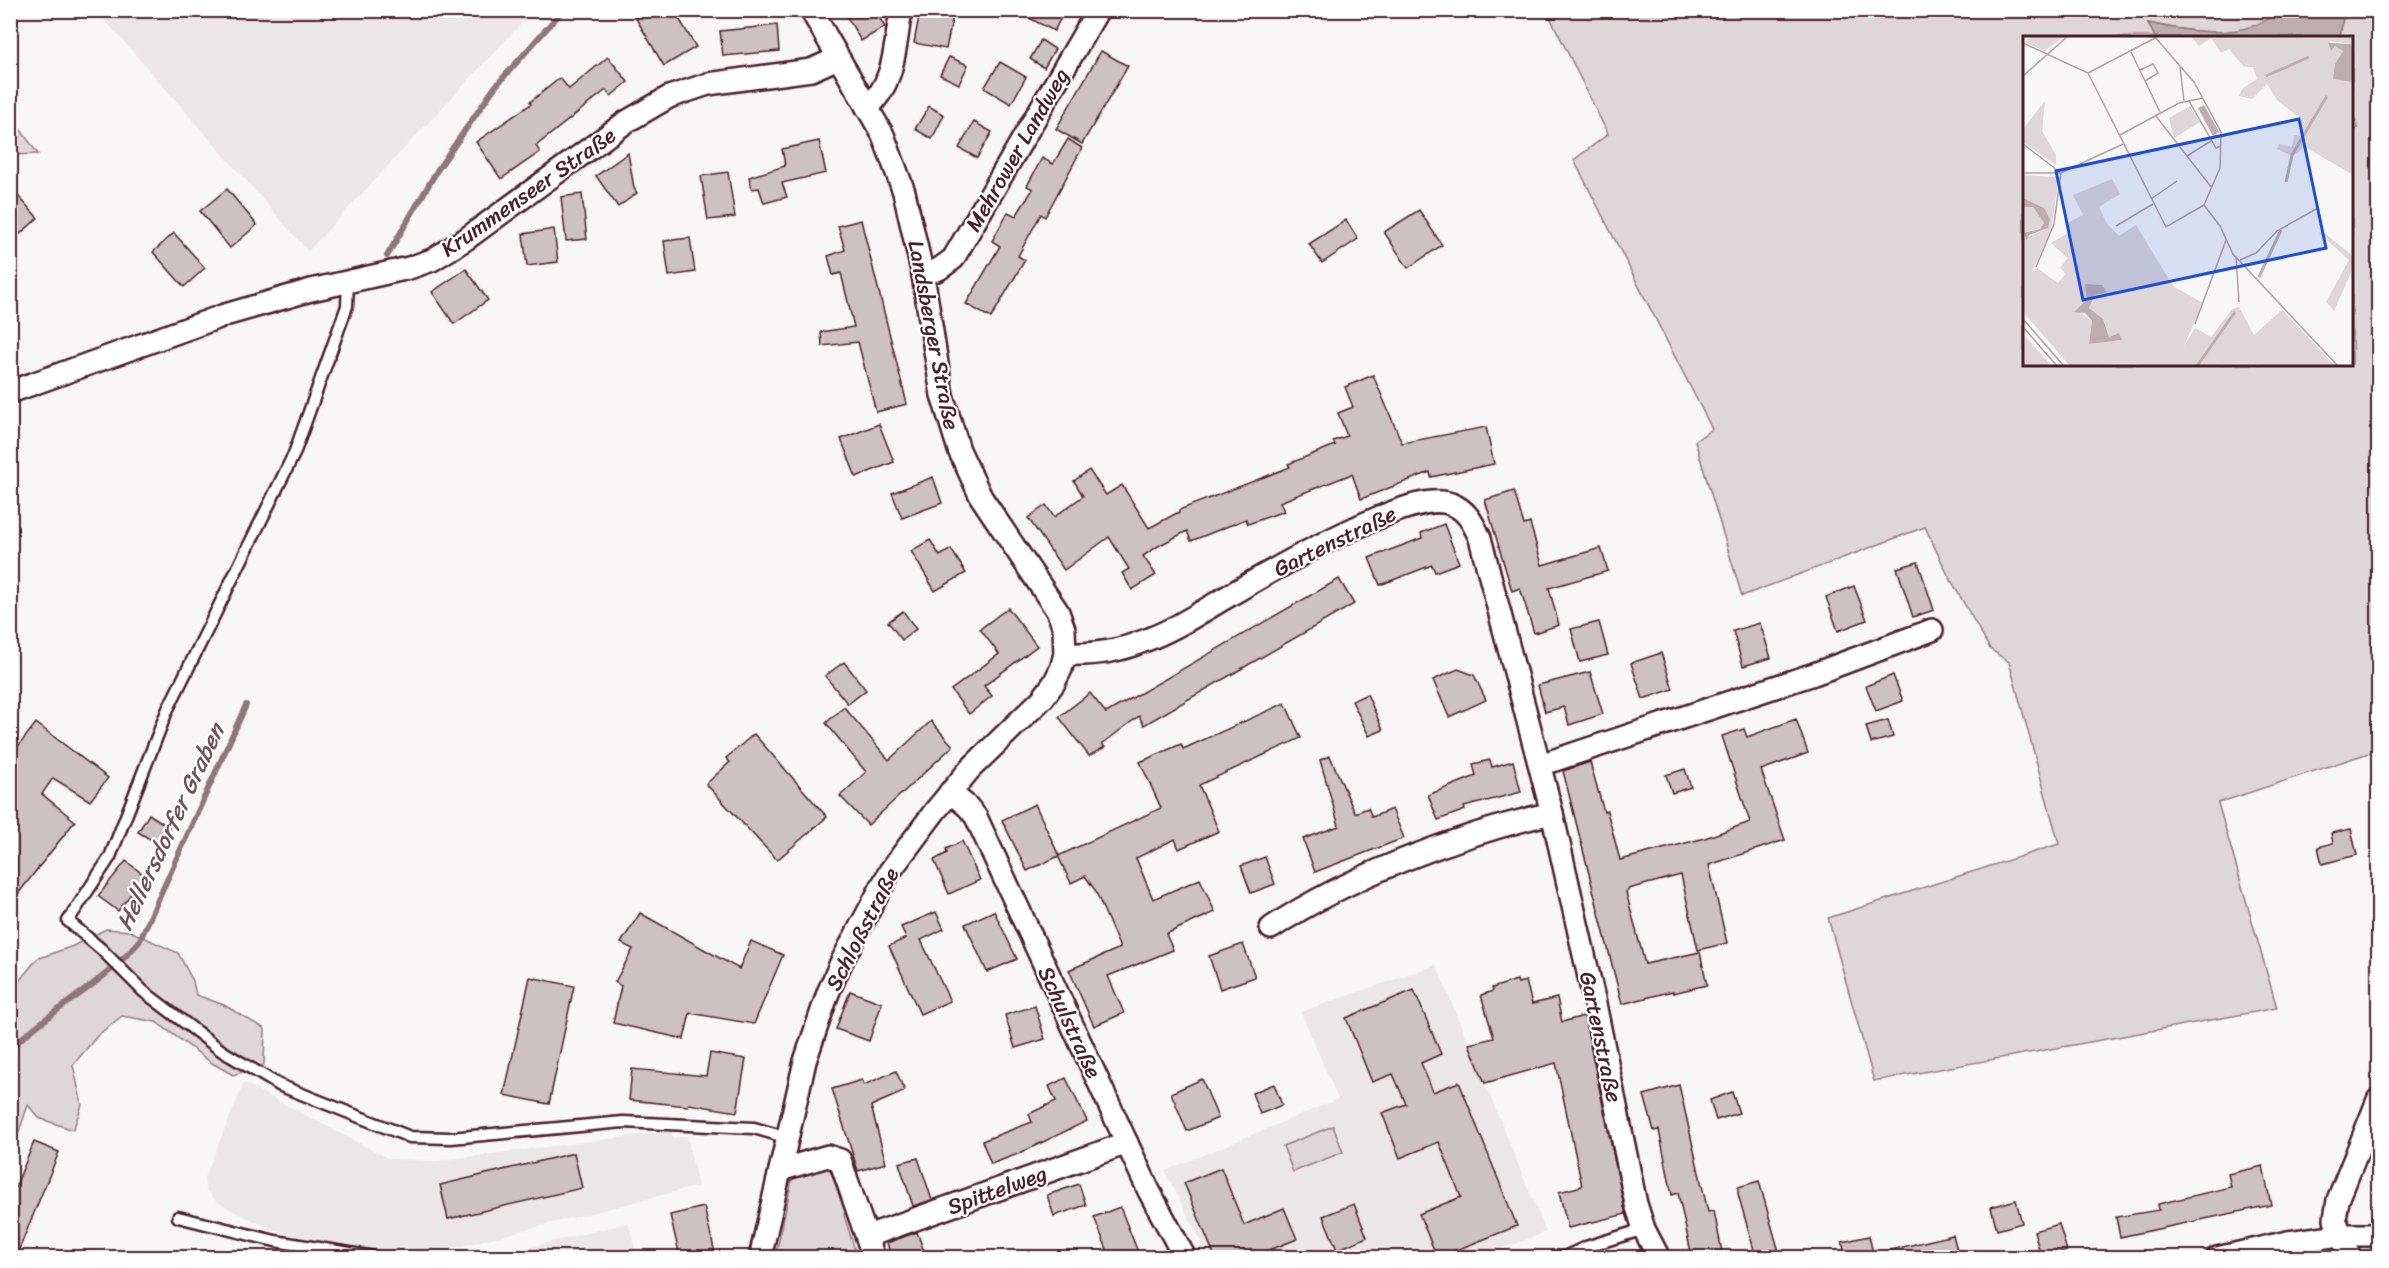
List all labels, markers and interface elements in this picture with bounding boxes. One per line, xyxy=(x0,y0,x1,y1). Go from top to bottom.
inset map xyxy=(2023,36,2353,366)
street label: Mehrower Landweg xyxy=(954,61,1080,239)
street label: Krummenseer Straße xyxy=(432,116,624,267)
street label: Landsberger Straße xyxy=(896,237,972,433)
street label: Gartenstraße xyxy=(1267,494,1403,588)
water label: Hellersdorfer Graben xyxy=(104,714,238,937)
street label: Schloßstraße xyxy=(814,860,910,998)
street label: Schulstraße xyxy=(1027,959,1113,1085)
street label: Gartenstraße xyxy=(1568,968,1634,1106)
street label: Spittelweg xyxy=(941,1154,1053,1226)

